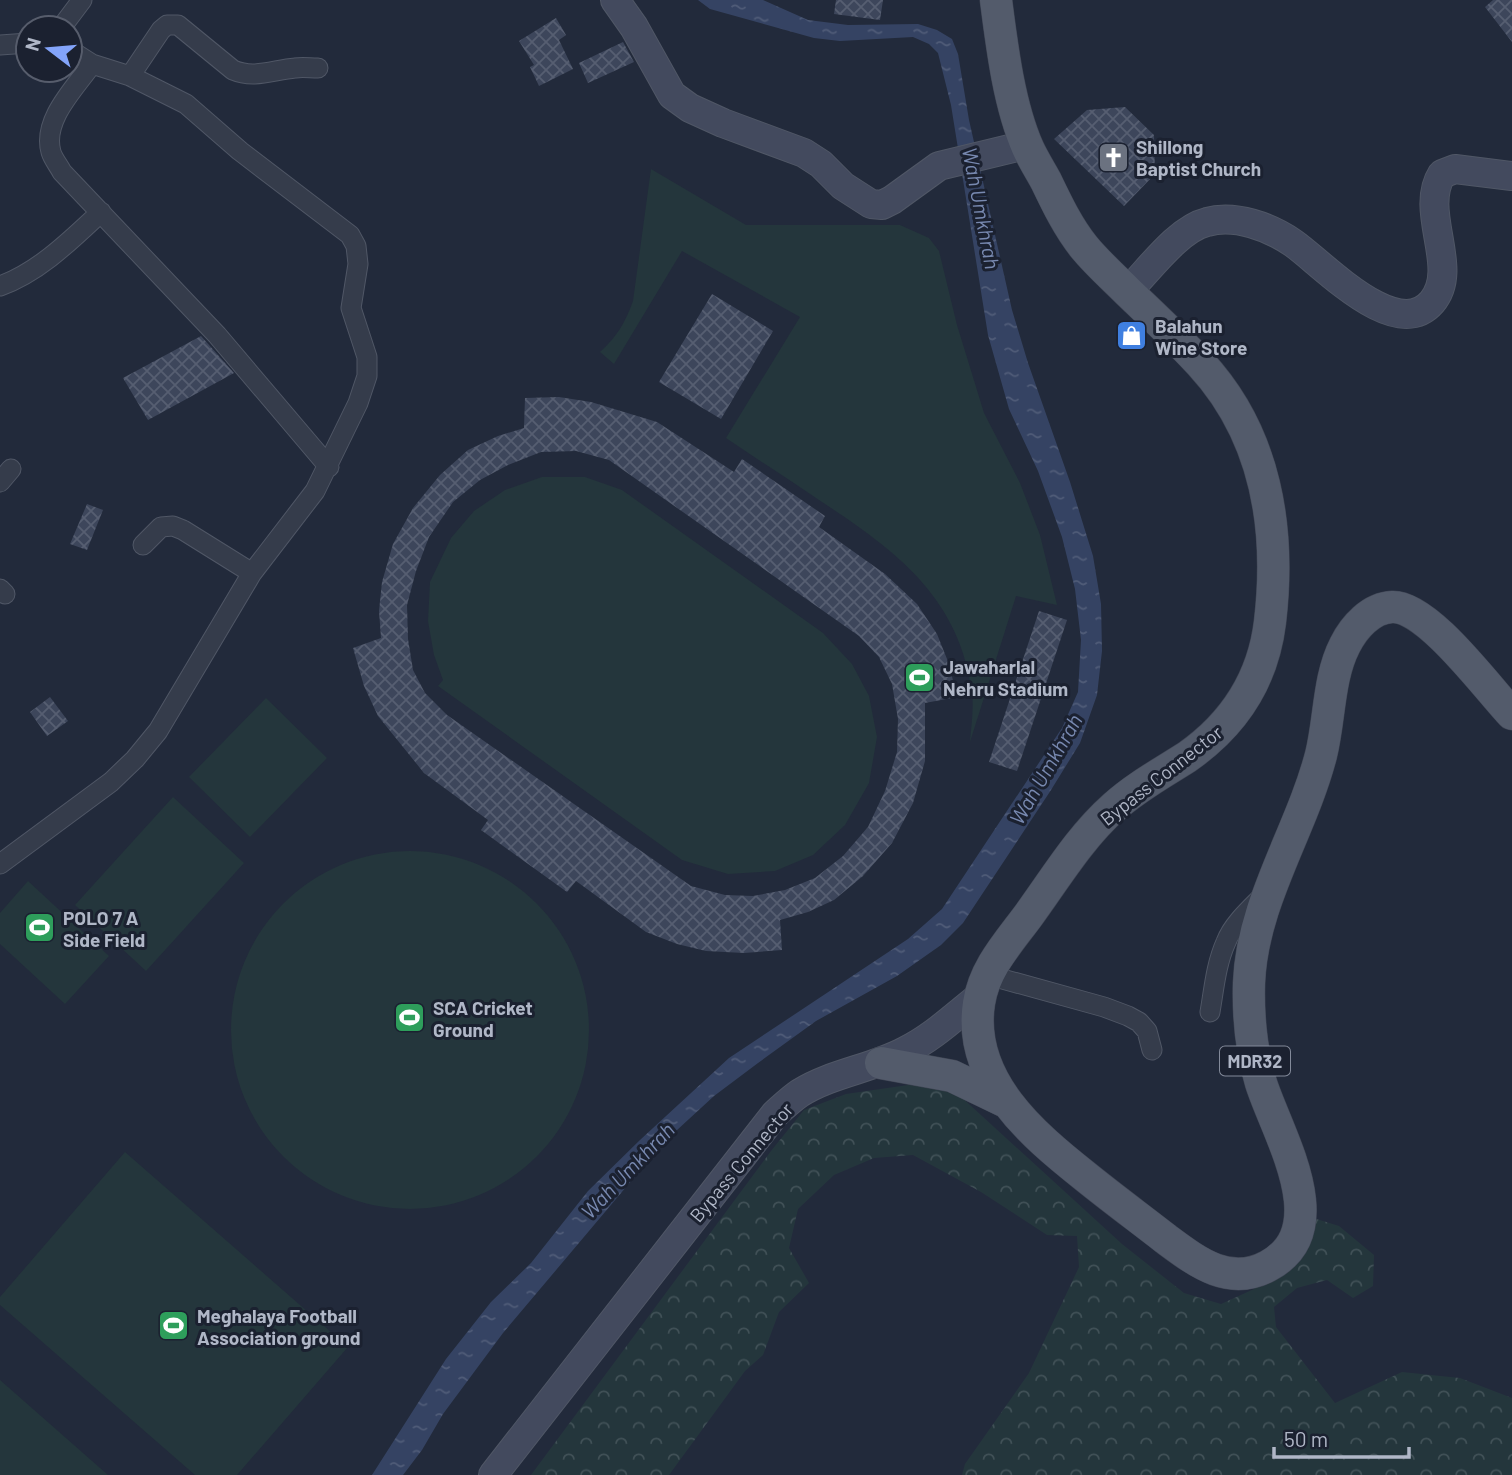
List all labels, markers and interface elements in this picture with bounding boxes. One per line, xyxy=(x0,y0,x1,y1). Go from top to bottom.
north arrow xyxy=(14,14,84,84)
text: N xyxy=(19,35,45,53)
place label: Shillong Baptist Church xyxy=(1136,135,1261,180)
church icon: Shillong Baptist Church xyxy=(1096,140,1130,174)
water label: Wah Umkhrah xyxy=(958,145,1006,271)
place label: Balahun Wine Store xyxy=(1155,314,1247,359)
shop icon: Balahun Wine Store xyxy=(1115,319,1149,353)
place label: Jawaharlal Nehru Stadium xyxy=(943,655,1068,700)
sports icon: Jawaharlal Nehru Stadium xyxy=(903,660,937,694)
water label: Wah Umkhrah xyxy=(1003,709,1087,829)
street label: Bypass Connector xyxy=(1095,720,1227,830)
place label: POLO 7 A Side Field xyxy=(63,906,145,951)
sports icon: POLO 7 A Side Field xyxy=(23,911,57,945)
place label: SCA Cricket Ground xyxy=(433,996,533,1041)
sports icon: SCA Cricket Ground xyxy=(393,1001,427,1035)
road number: MDR32 xyxy=(1220,1046,1290,1076)
street label: Bypass Connector xyxy=(684,1098,798,1226)
water label: Wah Umkhrah xyxy=(575,1117,679,1223)
place label: Meghalaya Football Association ground xyxy=(197,1304,361,1349)
sports icon: Meghalaya Football Association ground xyxy=(157,1309,191,1343)
scale bar xyxy=(1274,1416,1409,1460)
text: 50 m xyxy=(1284,1426,1328,1451)

